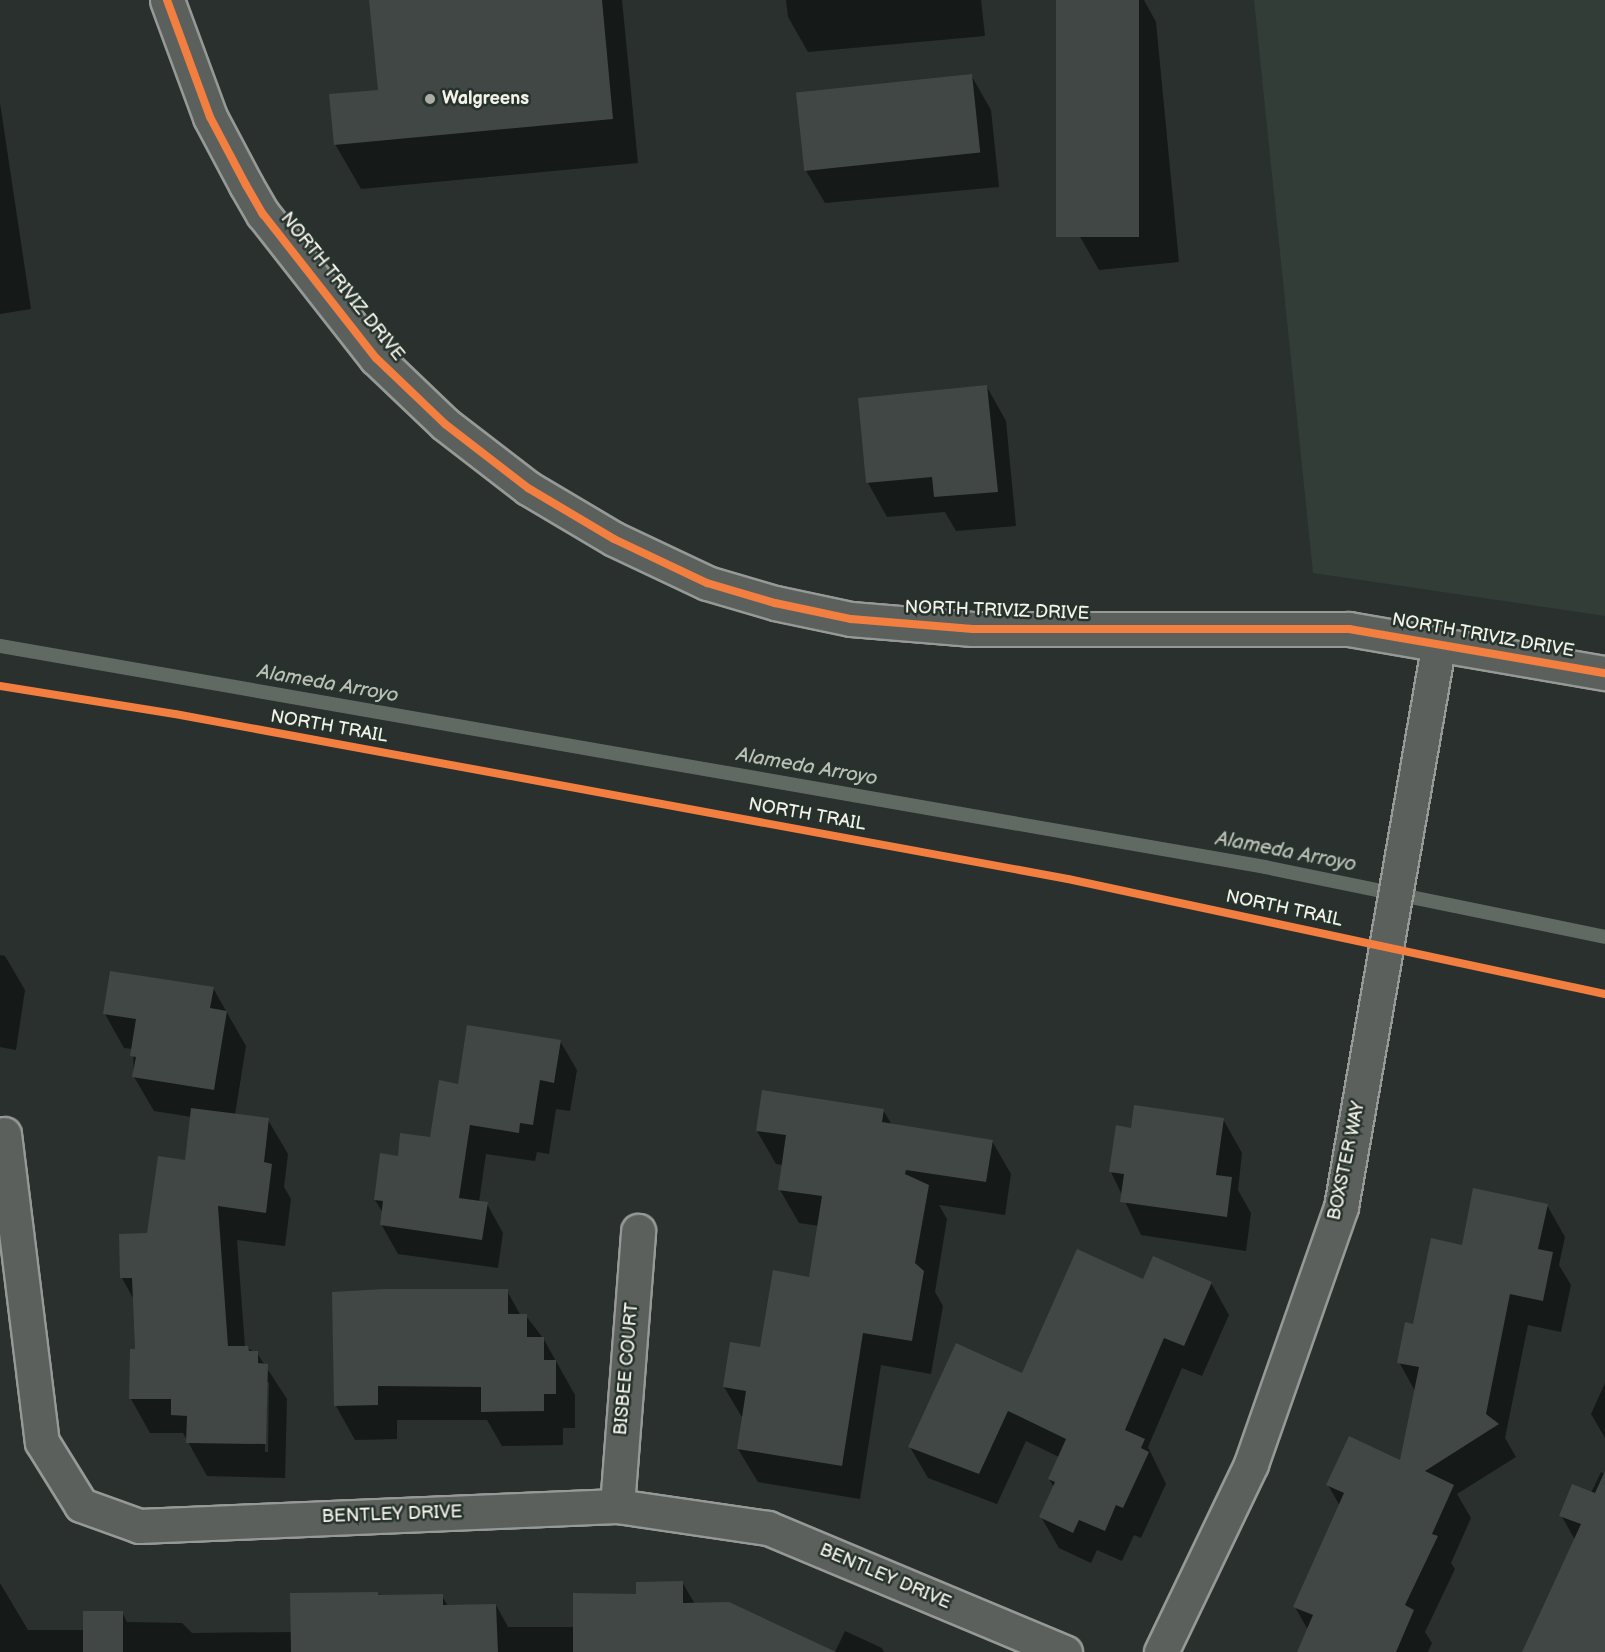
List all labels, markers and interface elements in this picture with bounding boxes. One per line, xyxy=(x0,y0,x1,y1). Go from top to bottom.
place label: Walgreens xyxy=(442,88,529,110)
marker: Walgreens xyxy=(423,92,437,106)
street label: NORTH TRIVIZ DRIVE xyxy=(275,208,409,366)
street label: NORTH TRIVIZ DRIVE xyxy=(904,597,1090,625)
street label: NORTH TRIVIZ DRIVE xyxy=(1390,609,1576,663)
water label: Alameda Arroyo xyxy=(256,660,400,708)
street label: NORTH TRAIL xyxy=(268,706,390,748)
water label: Alameda Arroyo xyxy=(735,743,879,791)
street label: NORTH TRAIL xyxy=(746,794,868,836)
water label: Alameda Arroyo xyxy=(1214,827,1358,877)
street label: NORTH TRAIL xyxy=(1223,886,1345,932)
street label: BOXSTER WAY xyxy=(1324,1099,1370,1223)
street label: BISBEE COURT xyxy=(610,1302,644,1436)
street label: BENTLEY DRIVE xyxy=(321,1502,463,1528)
street label: BENTLEY DRIVE xyxy=(816,1540,954,1614)

